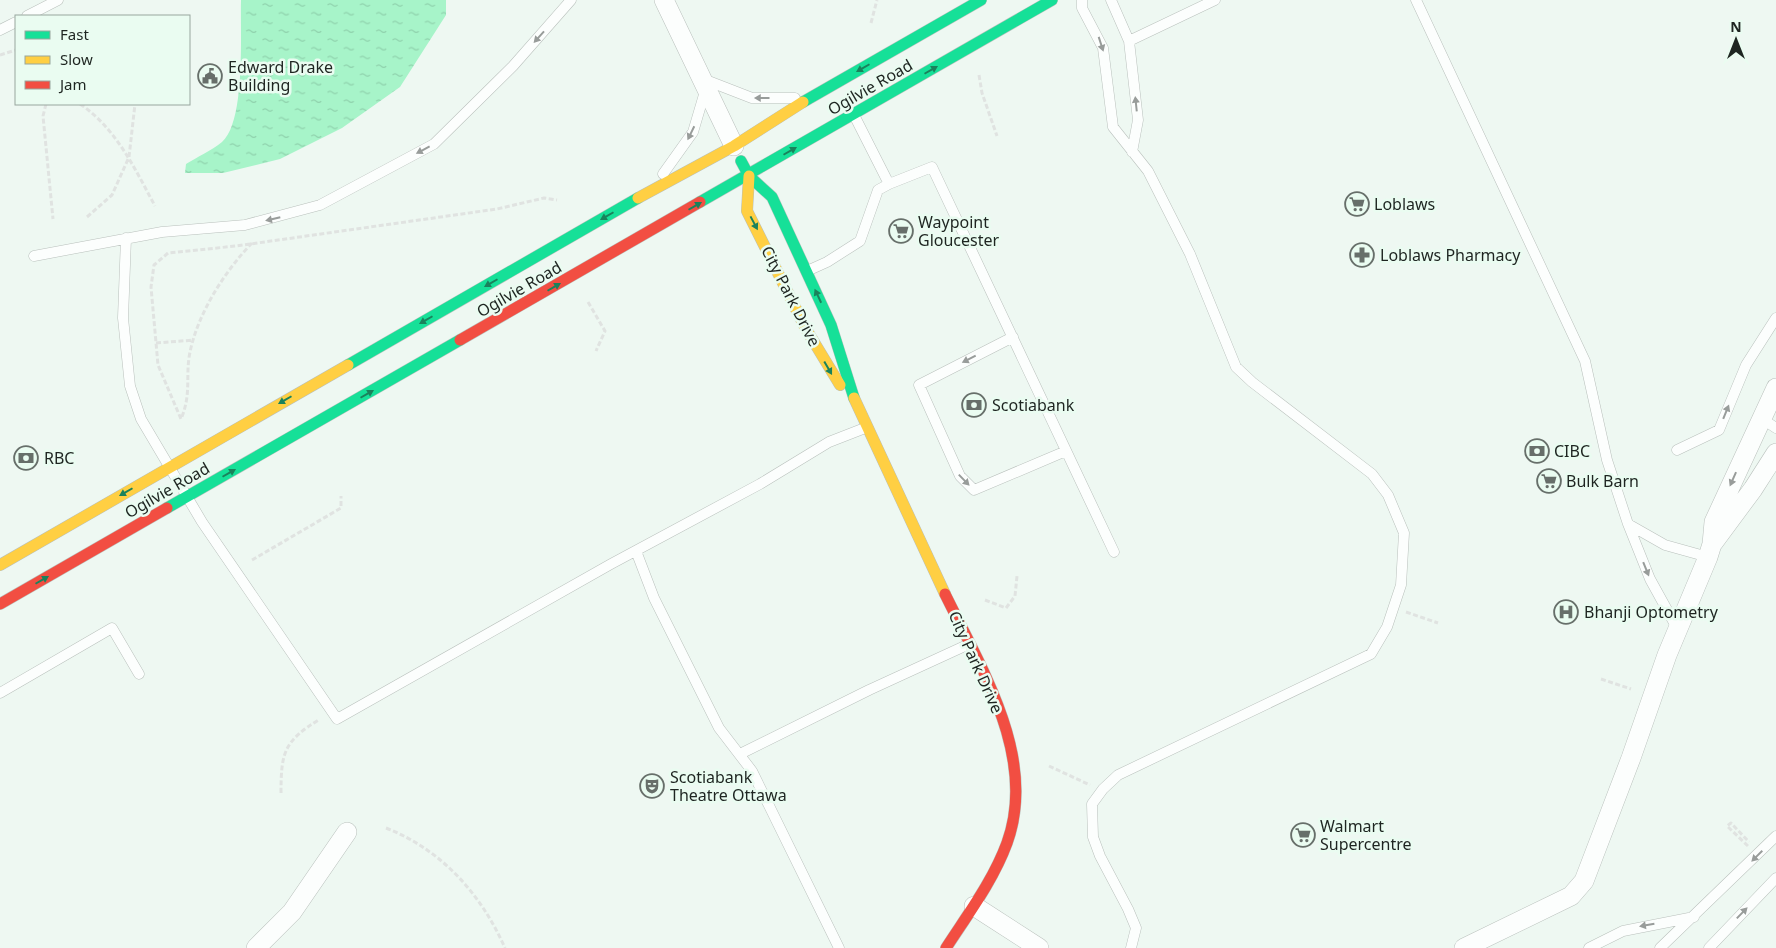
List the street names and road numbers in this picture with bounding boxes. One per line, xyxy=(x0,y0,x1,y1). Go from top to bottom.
street label: Ogilvie Road xyxy=(824,54,916,120)
street label: City Park Drive xyxy=(756,242,826,350)
street label: Ogilvie Road xyxy=(473,256,565,322)
street label: Ogilvie Road xyxy=(121,457,213,523)
street label: City Park Drive xyxy=(944,607,1008,717)

